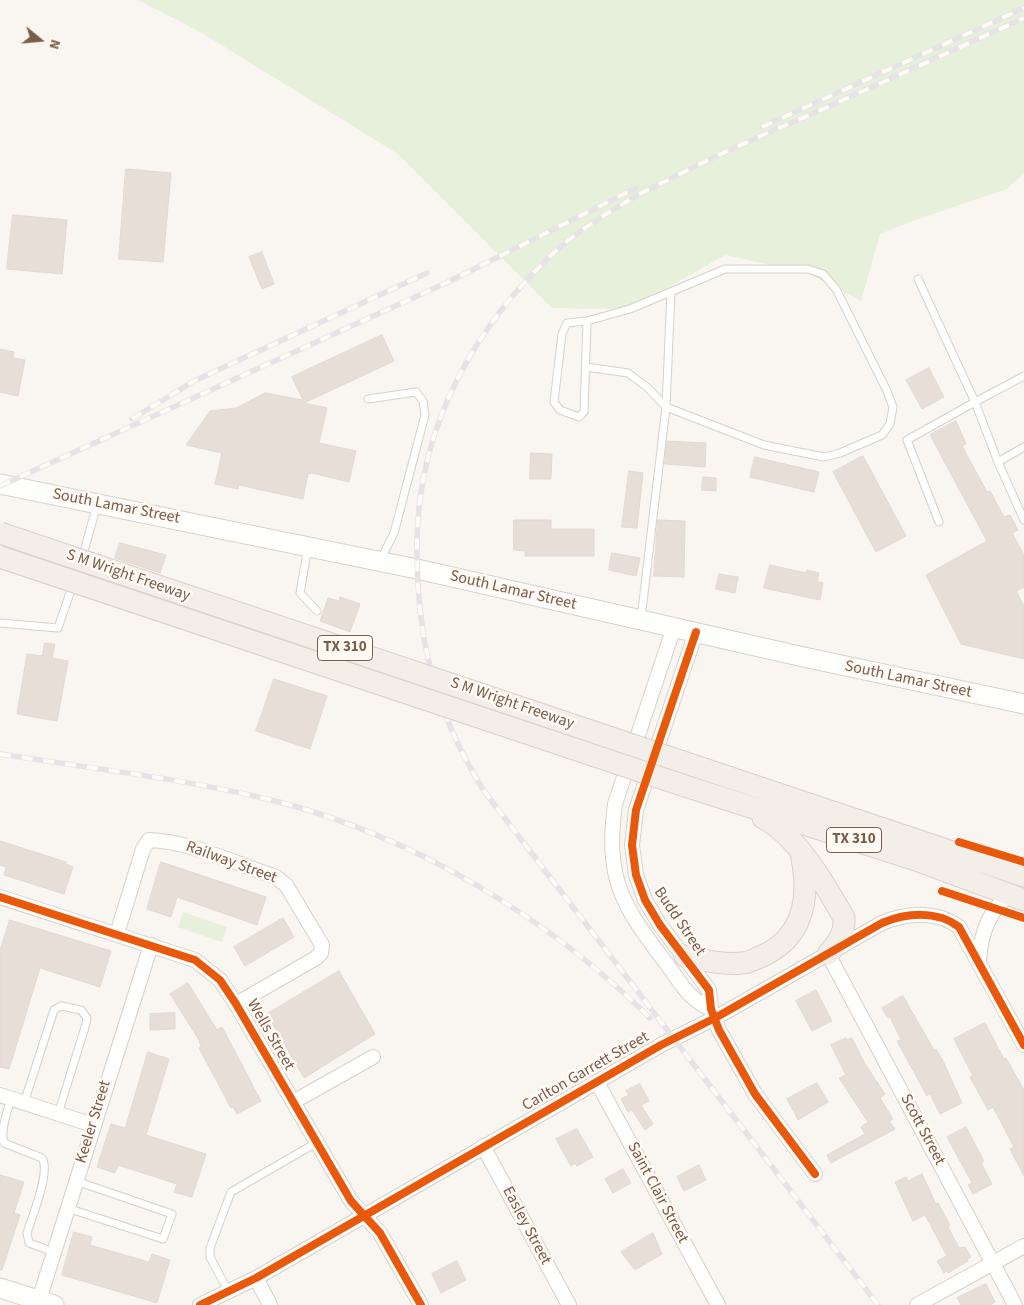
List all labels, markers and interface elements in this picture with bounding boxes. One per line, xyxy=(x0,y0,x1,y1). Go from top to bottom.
north arrow xyxy=(15,15,65,65)
text: N xyxy=(43,37,65,52)
street label: South Lamar Street xyxy=(51,485,181,529)
street label: S M Wright Freeway xyxy=(63,546,193,606)
street label: South Lamar Street xyxy=(448,567,578,615)
road number: TX 310 xyxy=(318,636,372,660)
street label: South Lamar Street xyxy=(843,657,973,703)
street label: S M Wright Freeway xyxy=(447,674,577,734)
road number: TX 310 xyxy=(826,828,882,852)
street label: Railway Street xyxy=(183,838,279,888)
street label: Budd Street xyxy=(649,884,709,960)
street label: Wells Street xyxy=(242,996,298,1074)
street label: Carlton Garrett Street xyxy=(519,1028,653,1116)
street label: Keeler Street xyxy=(72,1078,116,1166)
street label: Scott Street xyxy=(895,1091,949,1169)
street label: Saint Clair Street xyxy=(622,1139,692,1247)
street label: Easley Street xyxy=(497,1184,555,1268)

